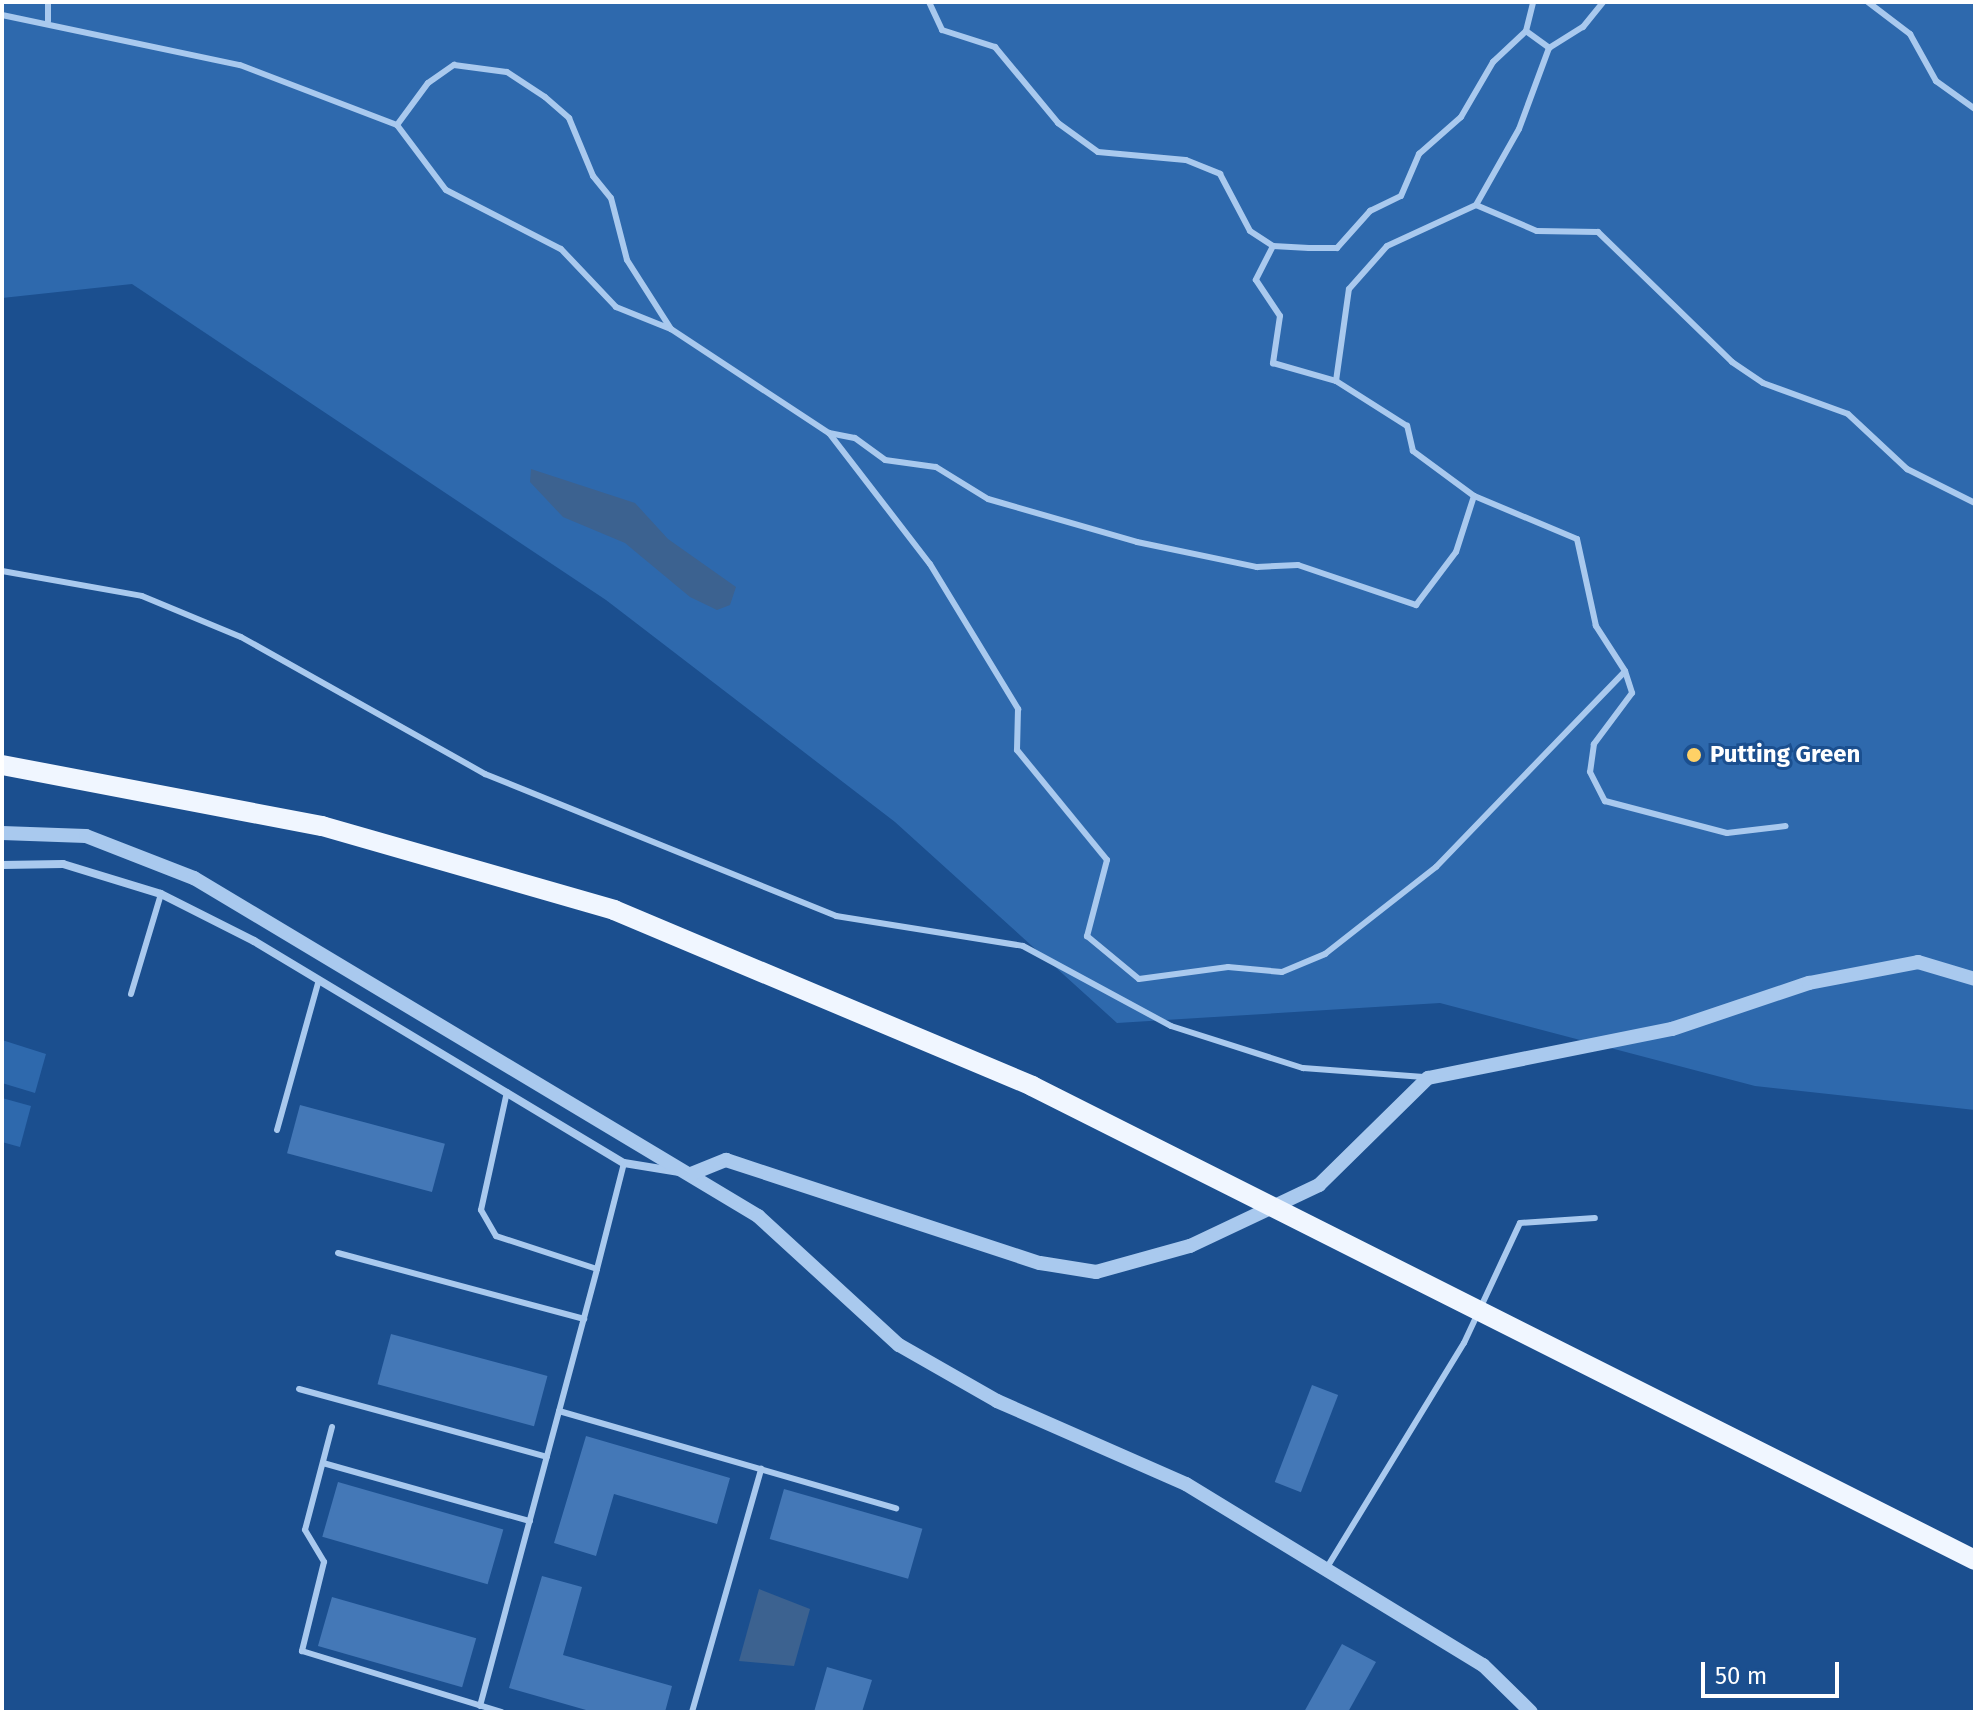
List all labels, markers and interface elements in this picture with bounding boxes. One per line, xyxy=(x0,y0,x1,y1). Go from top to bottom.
place label: Putting Green xyxy=(1710,741,1860,769)
marker: Putting Green xyxy=(1685,746,1703,764)
scale bar xyxy=(1705,1646,1843,1696)
text: 50 m xyxy=(1715,1662,1767,1690)

